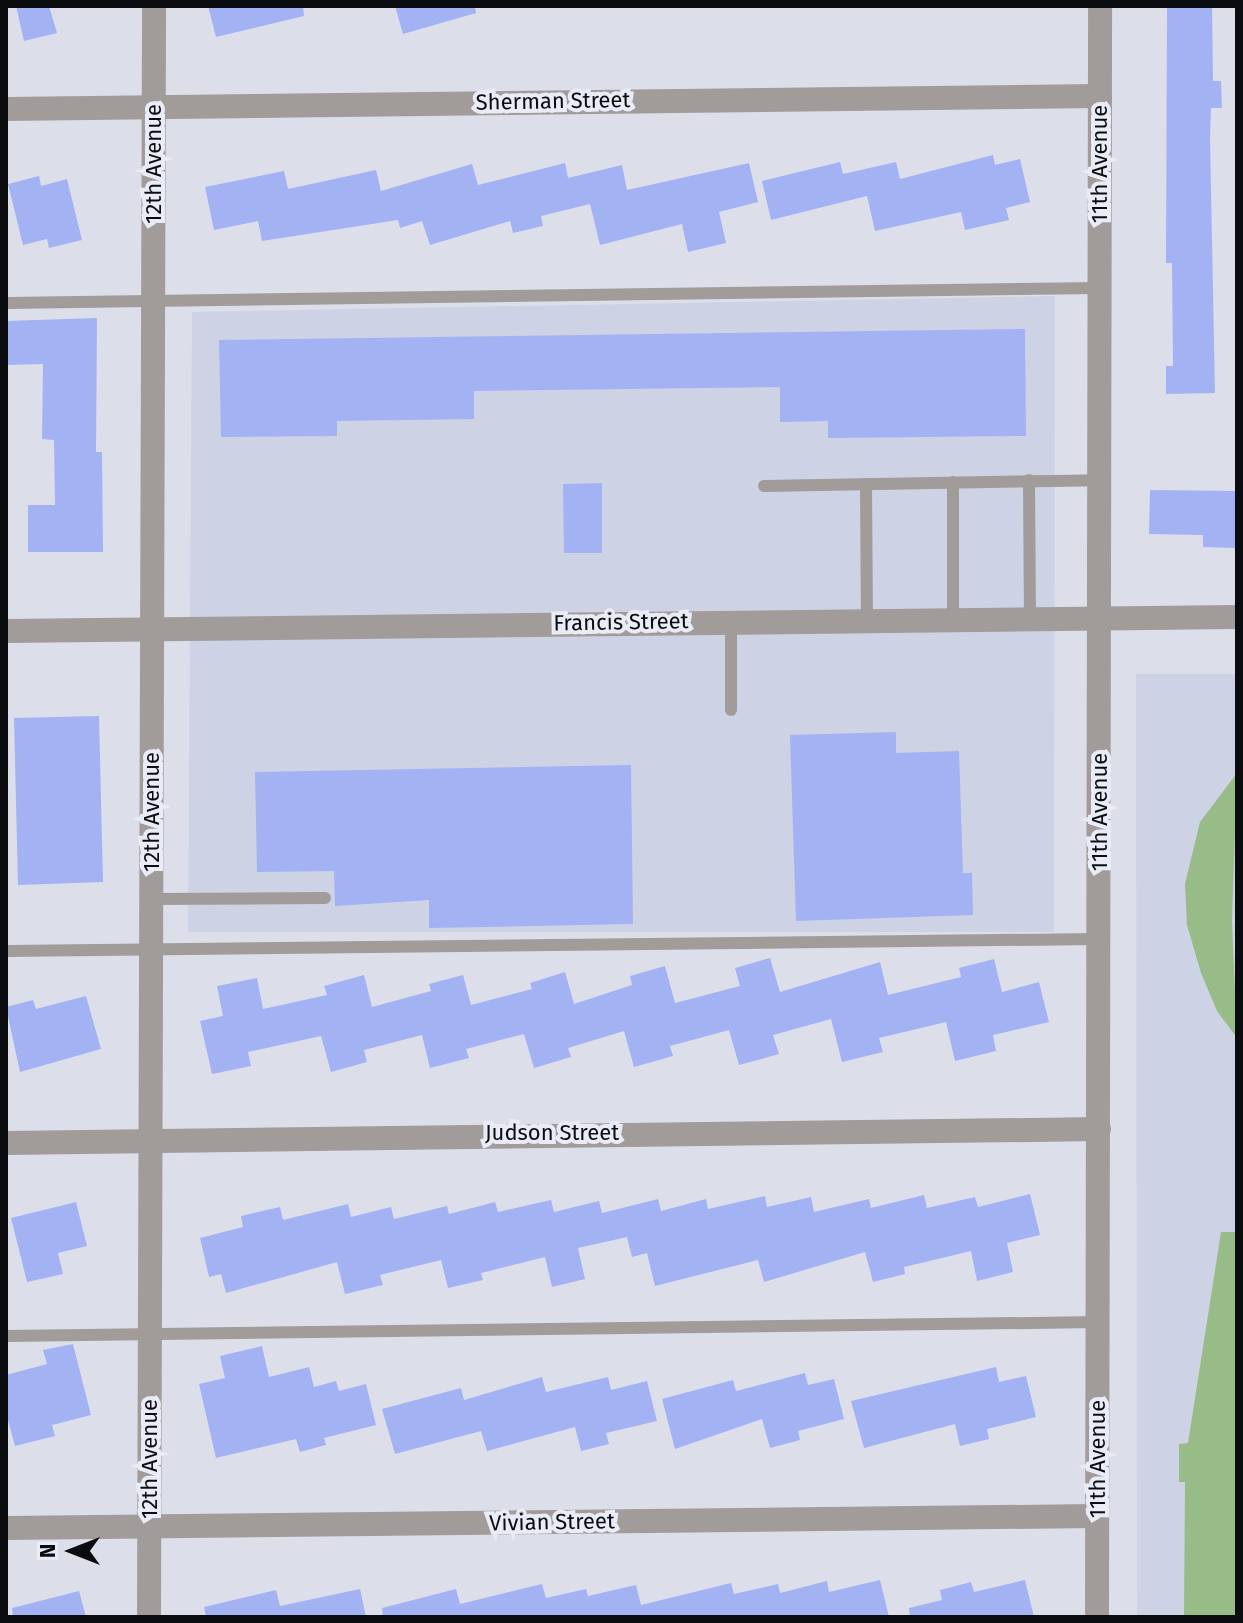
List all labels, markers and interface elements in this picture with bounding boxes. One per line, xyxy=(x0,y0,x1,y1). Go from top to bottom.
street label: Sherman Street xyxy=(475,86,631,116)
street label: 12th Avenue xyxy=(141,104,167,224)
street label: 11th Avenue xyxy=(1087,105,1113,223)
street label: Francis Street xyxy=(553,608,689,636)
street label: 12th Avenue xyxy=(139,752,165,872)
street label: 11th Avenue xyxy=(1087,753,1113,871)
street label: Judson Street xyxy=(485,1120,619,1146)
street label: 12th Avenue xyxy=(137,1399,163,1519)
street label: 11th Avenue xyxy=(1085,1400,1111,1518)
street label: Vivian Street xyxy=(489,1508,615,1536)
north arrow xyxy=(32,1511,112,1591)
text: N xyxy=(34,1544,61,1558)

